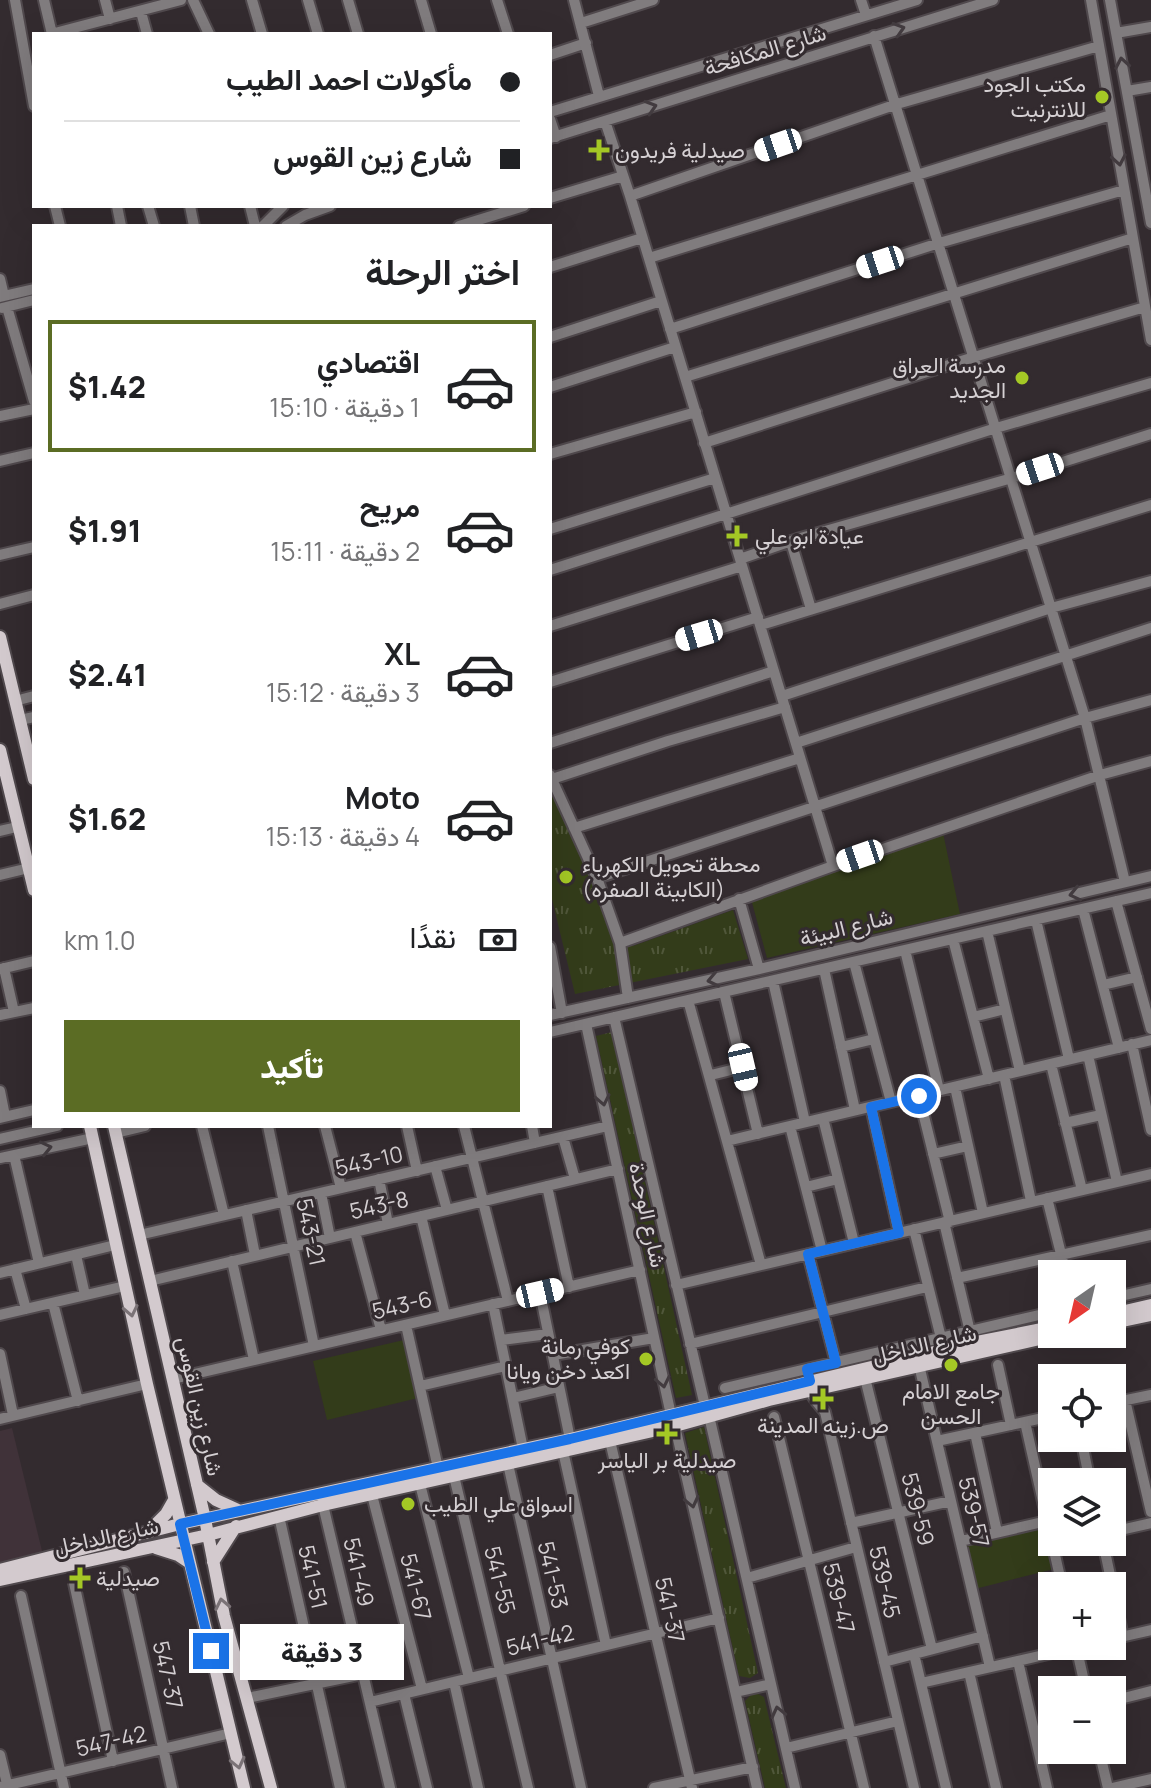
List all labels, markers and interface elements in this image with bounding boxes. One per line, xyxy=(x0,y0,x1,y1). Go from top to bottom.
street label: شارع المكافحة xyxy=(700,17,830,83)
one-way arrow xyxy=(892,22,906,38)
one-way arrow xyxy=(1114,56,1131,70)
text: مأكولات احمد الطيب xyxy=(226,58,472,99)
place label: مكتب الجود للانترنيت xyxy=(984,69,1086,124)
marker: مكتب الجود للانترنيت xyxy=(1093,88,1111,106)
one-way arrow xyxy=(644,100,658,116)
car xyxy=(751,126,805,164)
text: شارع زين القوس xyxy=(273,135,472,176)
place label: صيدلية فريدون xyxy=(615,135,745,165)
marker: صيدلية فريدون xyxy=(590,141,608,159)
one-way arrow xyxy=(1109,153,1126,166)
car xyxy=(853,243,907,281)
text: اختر الرحلة xyxy=(365,247,520,296)
text: اقتصادي xyxy=(317,341,420,382)
icon: car xyxy=(444,350,516,422)
place label: مدرسة العراق الجديد xyxy=(892,350,1006,405)
text: $1.42 xyxy=(68,366,146,407)
marker: مدرسة العراق الجديد xyxy=(1013,369,1031,387)
text: 1 دقيقة · 15:10 xyxy=(269,389,420,425)
car xyxy=(1013,450,1067,488)
text: مريح xyxy=(360,485,420,526)
icon: car xyxy=(444,494,516,566)
text: $1.91 xyxy=(68,510,142,551)
place label: عيادة ابو علي xyxy=(755,521,864,555)
marker: عيادة ابو علي xyxy=(726,525,748,547)
text: 2 دقيقة · 15:11 xyxy=(270,533,420,569)
car xyxy=(673,617,725,653)
text: XL xyxy=(384,633,420,674)
icon: car xyxy=(444,638,516,710)
text: $2.41 xyxy=(68,654,147,695)
text: 3 دقيقة · 15:12 xyxy=(266,674,420,710)
text: Moto xyxy=(345,777,420,818)
icon: car xyxy=(444,782,516,854)
text: $1.62 xyxy=(68,798,146,839)
text: 4 دقيقة · 15:13 xyxy=(266,818,420,854)
car xyxy=(833,837,887,875)
place label: محطة تحويل الكهرباء (الكابينة الصفره) xyxy=(582,849,760,904)
marker: محطة تحويل الكهرباء (الكابينة الصفره) xyxy=(557,868,575,886)
one-way arrow xyxy=(1069,884,1082,901)
street label: شارع البيئة xyxy=(796,901,896,953)
text: نقدًا xyxy=(410,916,456,957)
icon: cash xyxy=(476,918,520,962)
text: 1.0 km xyxy=(64,922,136,958)
one-way arrow xyxy=(707,971,720,988)
button: تأكيد xyxy=(64,1020,520,1112)
car xyxy=(726,1041,760,1093)
route start xyxy=(901,1078,937,1114)
one-way arrow xyxy=(594,1093,611,1106)
street label: 543-10 xyxy=(332,1139,406,1183)
one-way arrow xyxy=(39,1140,53,1157)
street label: شارع الوحدة xyxy=(622,1160,674,1270)
street label: 543-8 xyxy=(346,1184,412,1226)
street label: 543-21 xyxy=(289,1196,333,1268)
north arrow xyxy=(1038,1260,1126,1348)
map controls xyxy=(1038,1260,1126,1764)
car xyxy=(514,1276,566,1310)
street label: 543-6 xyxy=(369,1284,435,1326)
one-way arrow xyxy=(122,1304,139,1318)
street label: شارع الداخل xyxy=(869,1317,979,1371)
place label: كوفي رمانة اكعد دخن ويانا xyxy=(506,1331,630,1386)
street label: شارع زين القوس xyxy=(169,1333,231,1479)
marker: كوفي رمانة اكعد دخن ويانا xyxy=(637,1350,655,1368)
marker: جامع الامام الحسن xyxy=(942,1356,960,1374)
button: locate xyxy=(1038,1364,1126,1452)
one-way arrow xyxy=(654,1375,671,1388)
place label: جامع الامام الحسن xyxy=(902,1376,1000,1431)
marker: ص.زينه المدينة xyxy=(814,1390,832,1408)
place label: ص.زينه المدينة xyxy=(757,1410,889,1440)
marker: صيدلية بر الياسر xyxy=(658,1425,676,1443)
place label: صيدلية بر الياسر xyxy=(597,1445,736,1475)
button: layers xyxy=(1038,1468,1126,1556)
street label: 539-59 xyxy=(894,1469,942,1549)
street label: 539-57 xyxy=(951,1474,997,1550)
place label: اسواق علي الطيب xyxy=(424,1489,573,1523)
one-way arrow xyxy=(683,1494,700,1508)
marker: اسواق علي الطيب xyxy=(399,1495,417,1513)
street label: شارع الداخل xyxy=(51,1510,161,1562)
street label: 541-49 xyxy=(337,1535,381,1609)
street label: 541-53 xyxy=(531,1538,575,1612)
street label: 541-51 xyxy=(291,1542,335,1612)
street label: 541-55 xyxy=(477,1543,523,1617)
street label: 539-45 xyxy=(862,1543,908,1621)
street label: 541-67 xyxy=(393,1550,439,1624)
street label: 539-47 xyxy=(816,1560,862,1636)
place label: صيدلية xyxy=(96,1563,160,1593)
marker: صيدلية xyxy=(71,1569,89,1587)
button: + xyxy=(1038,1572,1126,1660)
street label: 541-37 xyxy=(648,1574,692,1646)
one-way arrow xyxy=(214,1598,231,1612)
street label: 541-42 xyxy=(503,1617,577,1663)
callout: 3 دقيقة xyxy=(239,1623,403,1679)
route end xyxy=(193,1633,229,1669)
text: 3 دقيقة xyxy=(281,1634,363,1670)
street label: 547-37 xyxy=(146,1638,190,1712)
button: − xyxy=(1038,1676,1126,1764)
one-way arrow xyxy=(770,1706,787,1719)
street label: 547-42 xyxy=(73,1718,149,1764)
one-way arrow xyxy=(229,1756,246,1770)

